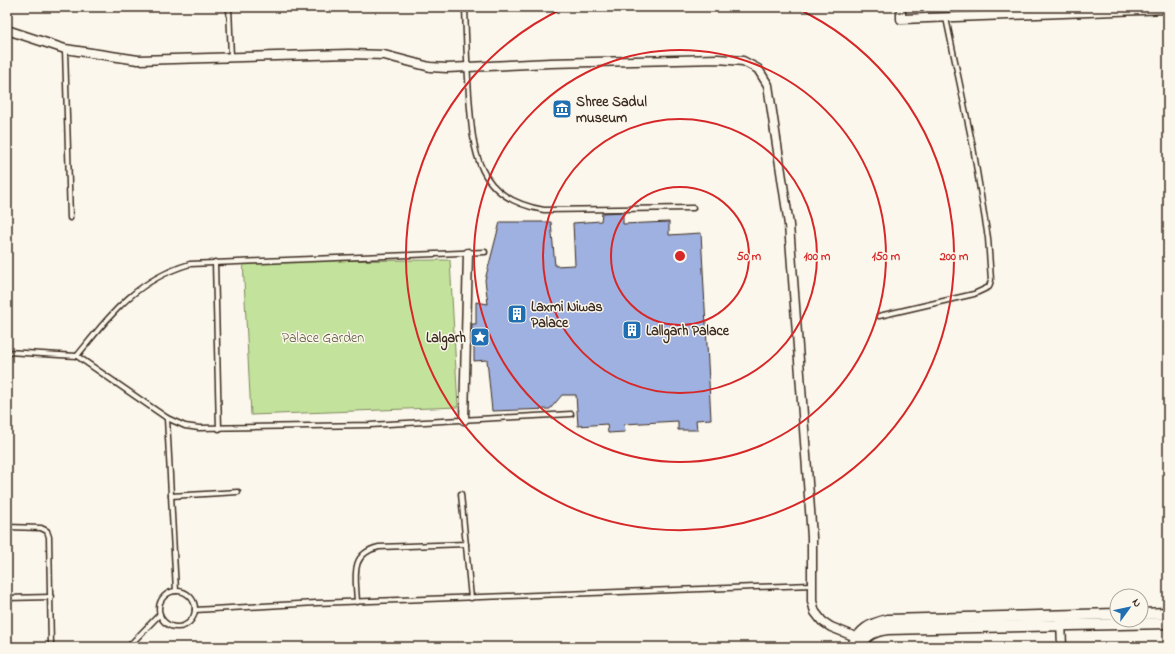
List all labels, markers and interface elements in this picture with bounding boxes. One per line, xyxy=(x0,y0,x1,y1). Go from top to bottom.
place label: Shree Sadul museum xyxy=(576,92,647,129)
museum icon: Shree Sadul museum xyxy=(551,98,573,120)
text: 50 m xyxy=(737,248,762,266)
text: 100 m xyxy=(804,248,831,266)
text: 150 m xyxy=(872,248,901,266)
text: 200 m xyxy=(939,248,969,266)
centre of rings xyxy=(673,249,687,263)
place label: Laxmi Niwas Palace xyxy=(531,297,603,334)
building icon: Laxmi Niwas Palace xyxy=(506,303,528,325)
building icon: Lallgarh Palace xyxy=(621,319,643,341)
place label: Lallgarh Palace xyxy=(646,321,730,344)
place icon: Lalgarh xyxy=(469,326,491,348)
park label: Palace Garden xyxy=(282,328,364,349)
place label: Lalgarh xyxy=(426,328,466,351)
north arrow xyxy=(1109,588,1149,628)
text: N xyxy=(1128,596,1145,611)

